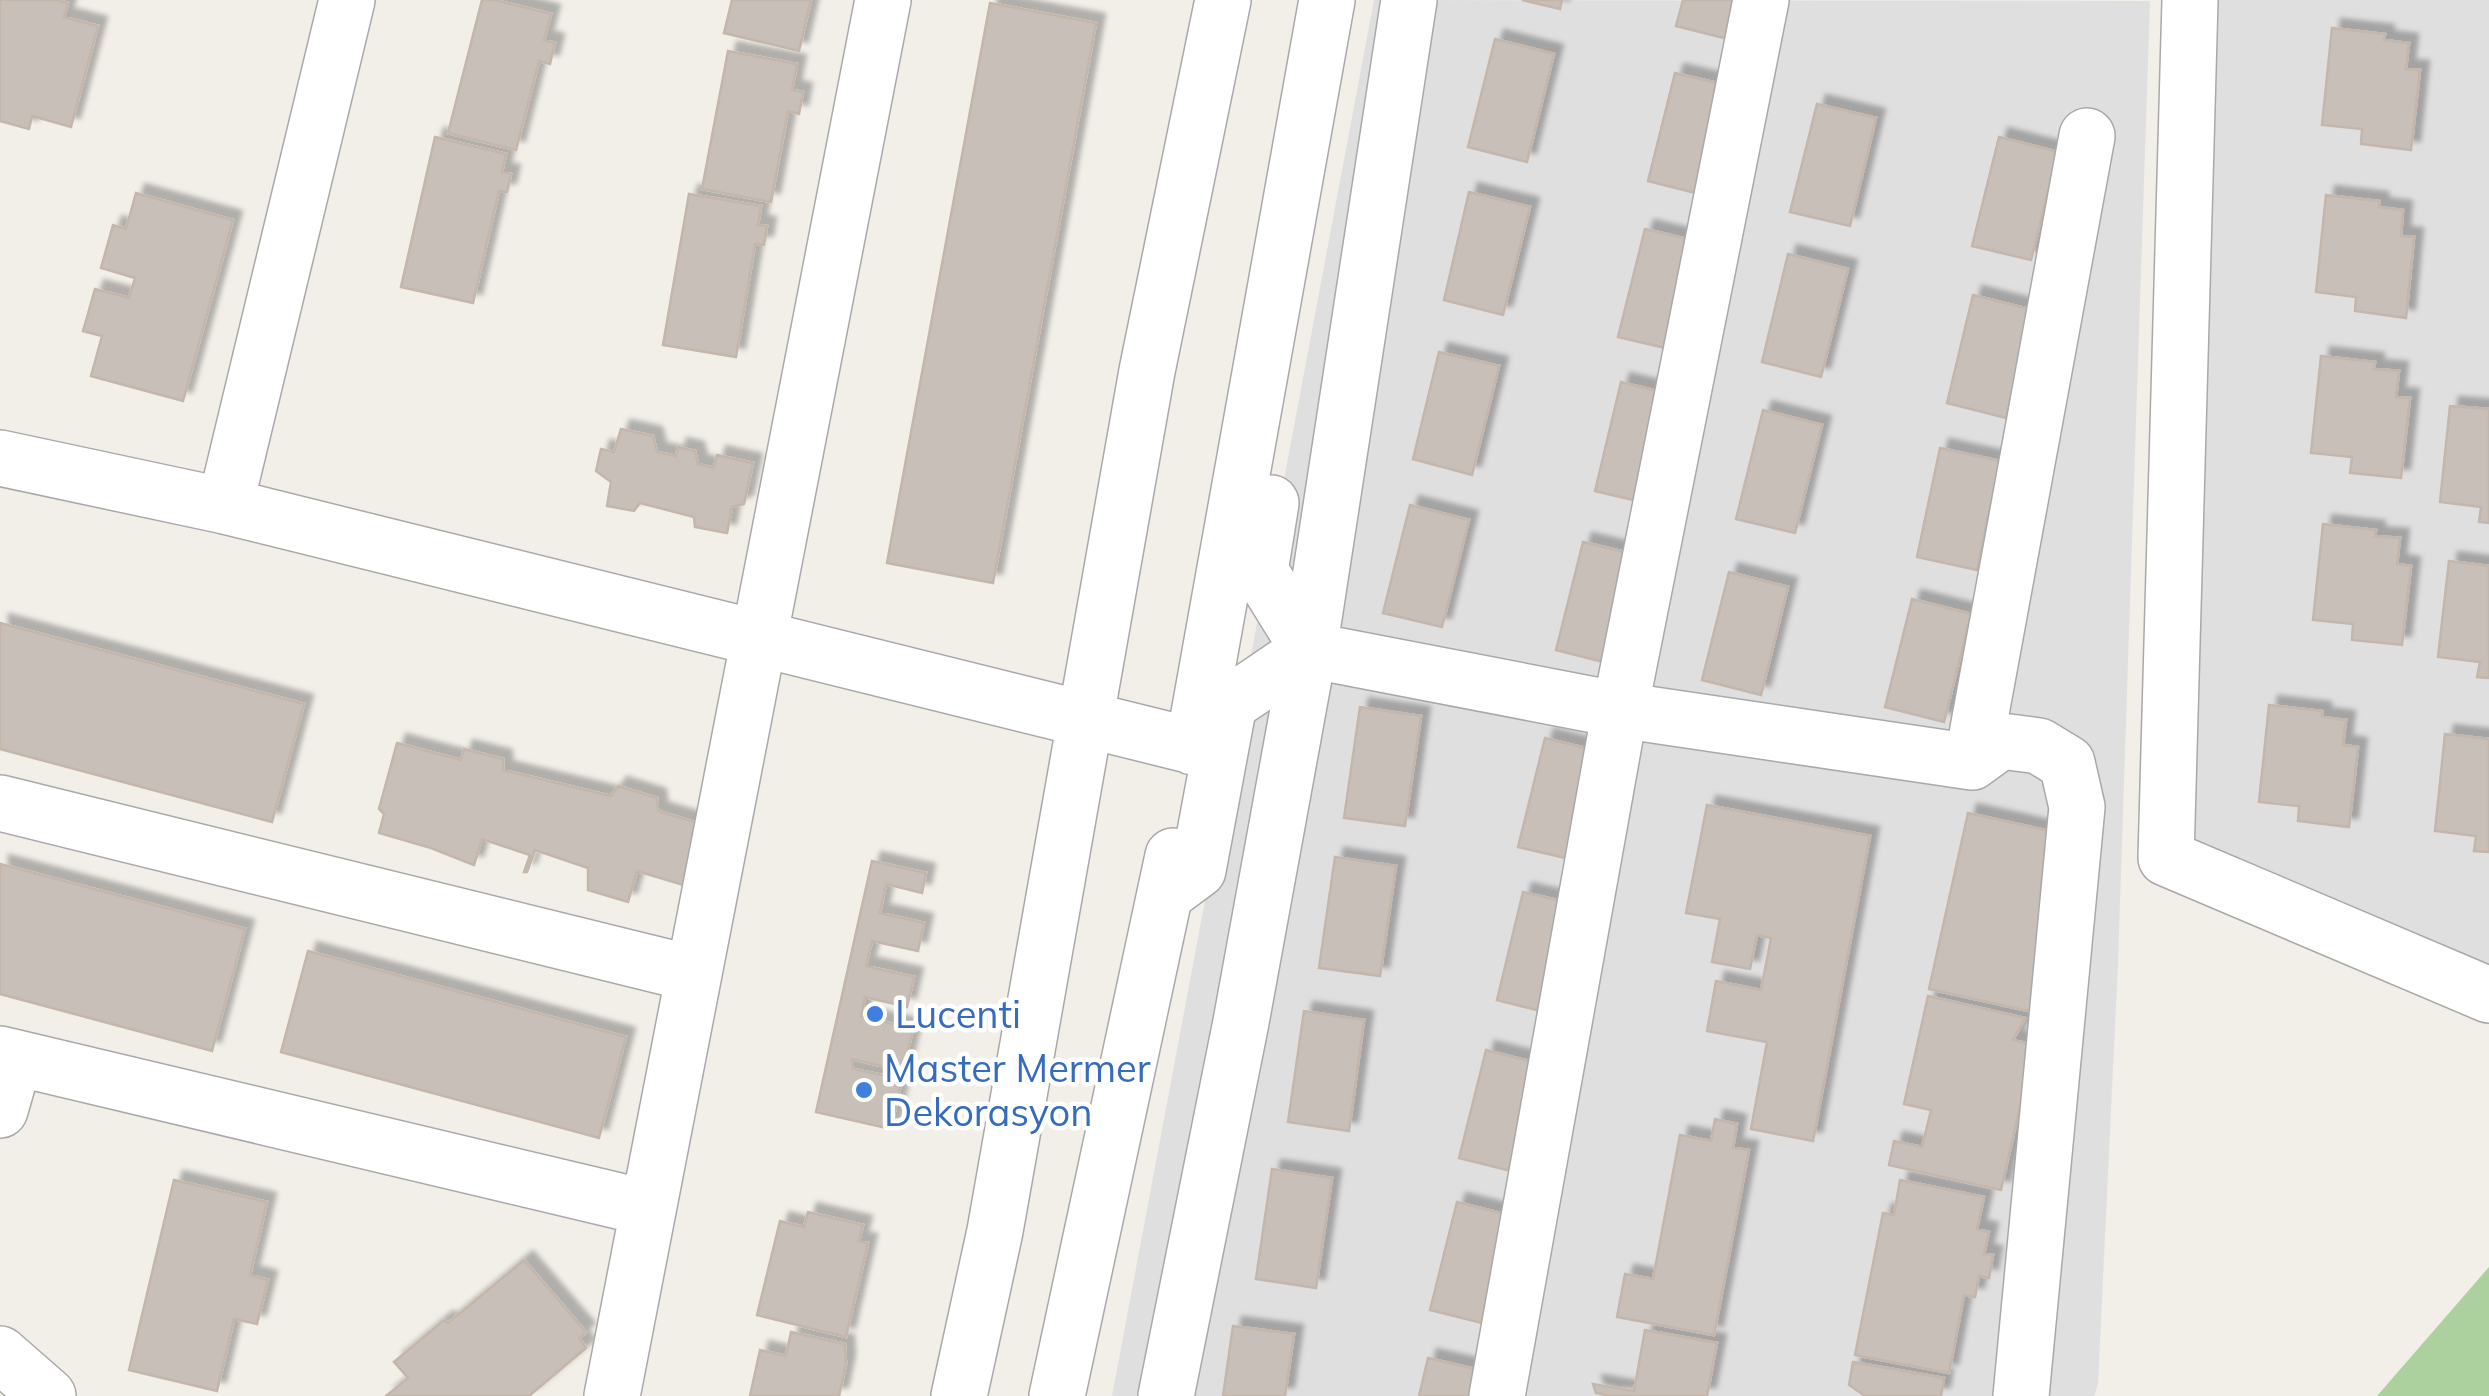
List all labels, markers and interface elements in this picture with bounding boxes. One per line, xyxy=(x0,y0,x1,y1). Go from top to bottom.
place label: Lucenti xyxy=(895,990,1021,1038)
marker: Lucenti xyxy=(864,1003,886,1025)
place label: Master Mermer Dekorasyon xyxy=(884,1044,1151,1136)
marker: Master Mermer Dekorasyon xyxy=(853,1079,875,1101)

